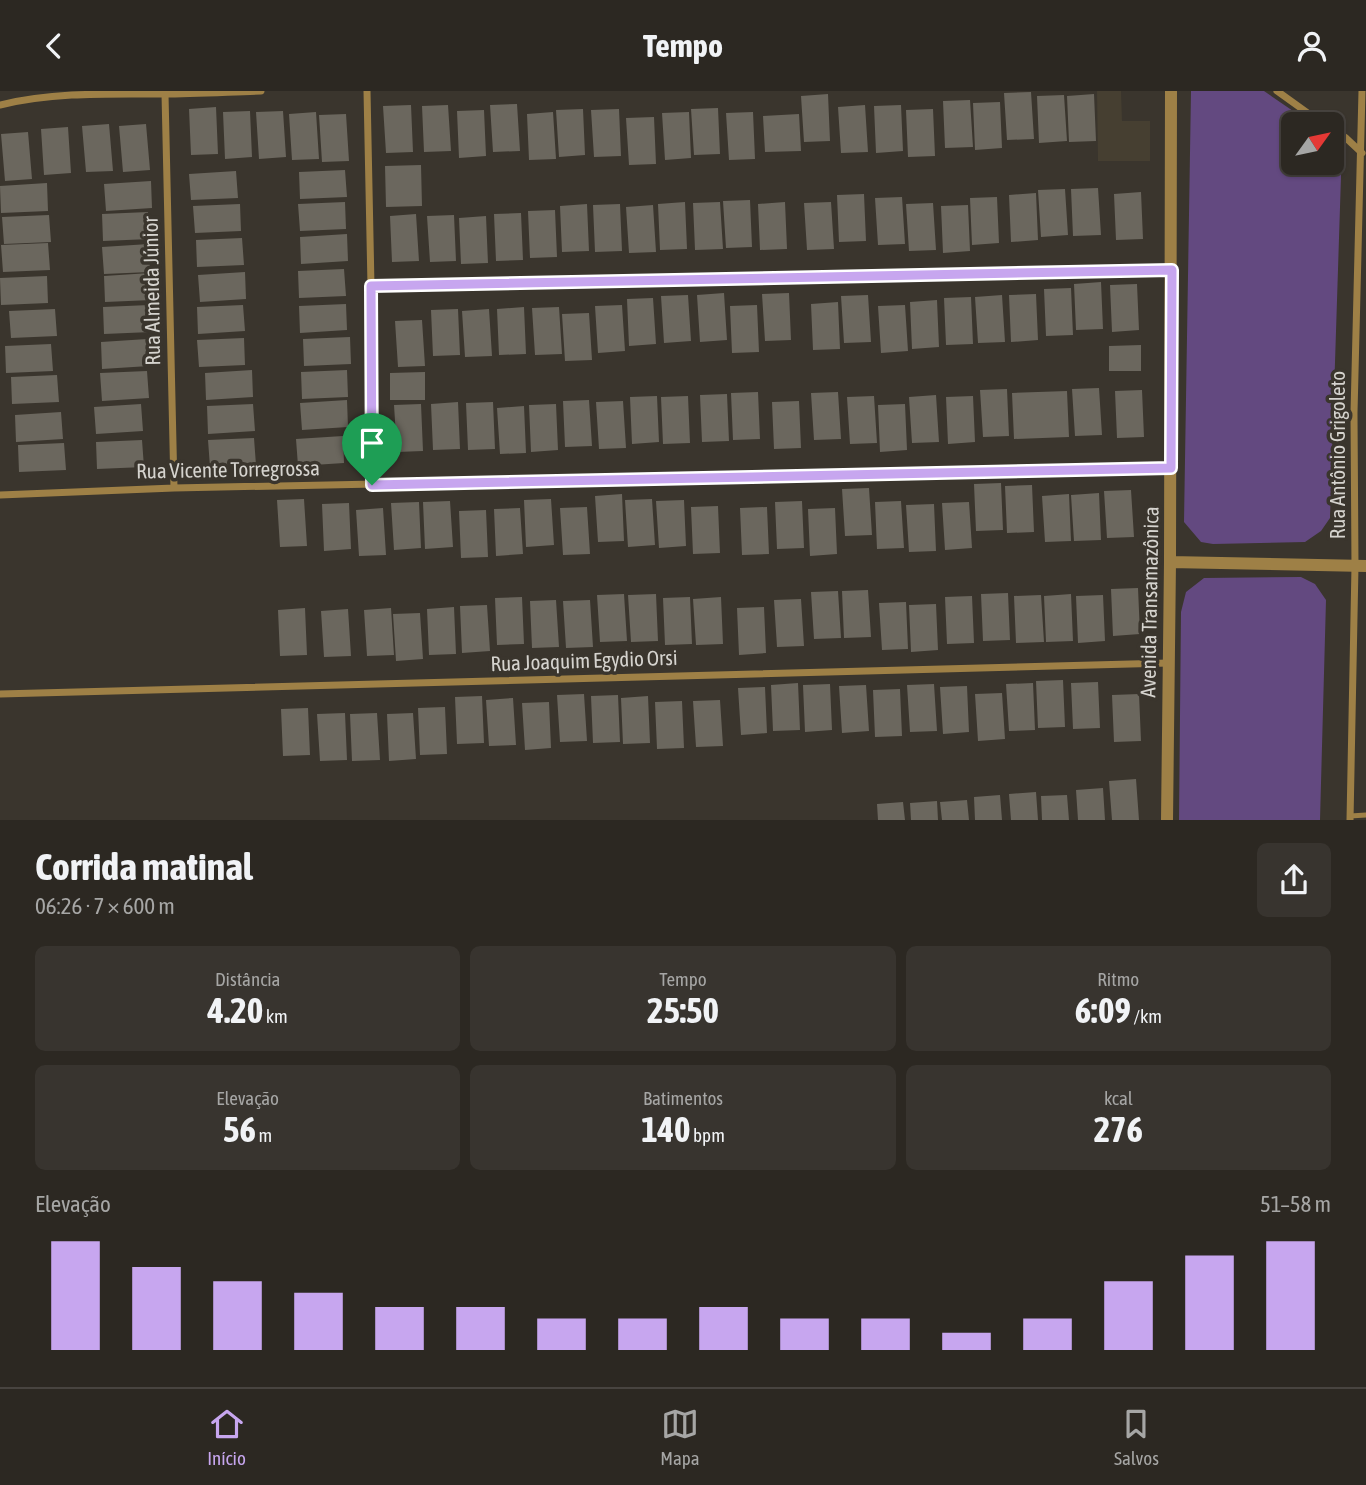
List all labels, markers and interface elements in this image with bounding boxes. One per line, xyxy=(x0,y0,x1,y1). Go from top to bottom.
icon: back xyxy=(35,27,73,65)
text: Tempo xyxy=(643,27,723,64)
icon: person xyxy=(1293,27,1331,65)
north arrow xyxy=(1281,112,1344,175)
map controls xyxy=(1281,112,1344,175)
street label: Rua Almeida Júnior xyxy=(138,215,164,366)
street label: Rua Antônio Grigoleto xyxy=(1325,371,1349,539)
pin xyxy=(342,413,402,485)
icon: arrive xyxy=(353,424,391,462)
street label: Rua Vicente Torregrossa xyxy=(136,455,320,483)
street label: Avenida Transamazônica xyxy=(1135,506,1163,698)
street label: Rua Joaquim Egydio Orsi xyxy=(490,645,678,675)
button: share xyxy=(1257,843,1331,917)
text: Corrida matinal xyxy=(35,845,253,888)
text: 06:26 · 7 × 600 m xyxy=(35,893,175,919)
text: Distância xyxy=(215,968,280,990)
text: Tempo xyxy=(659,968,707,990)
text: Ritmo xyxy=(1097,968,1139,990)
text: 4.20 xyxy=(208,990,263,1030)
text: 25:50 xyxy=(647,990,719,1030)
text: 6:09 xyxy=(1075,990,1131,1030)
text: km xyxy=(263,1005,288,1027)
text: /km xyxy=(1131,1005,1162,1027)
text: Elevação xyxy=(216,1087,279,1109)
text: Batimentos xyxy=(643,1087,723,1109)
text: kcal xyxy=(1104,1087,1133,1109)
text: 56 xyxy=(223,1109,256,1149)
text: 140 xyxy=(641,1109,691,1149)
text: 276 xyxy=(1094,1109,1143,1149)
text: m xyxy=(256,1124,272,1146)
text: bpm xyxy=(691,1124,725,1146)
text: Elevação xyxy=(35,1191,111,1217)
text: 51–58 m xyxy=(1260,1191,1331,1217)
tab: Início xyxy=(207,1405,246,1469)
tab: Mapa xyxy=(660,1405,700,1469)
tab: Salvos xyxy=(1114,1405,1159,1469)

